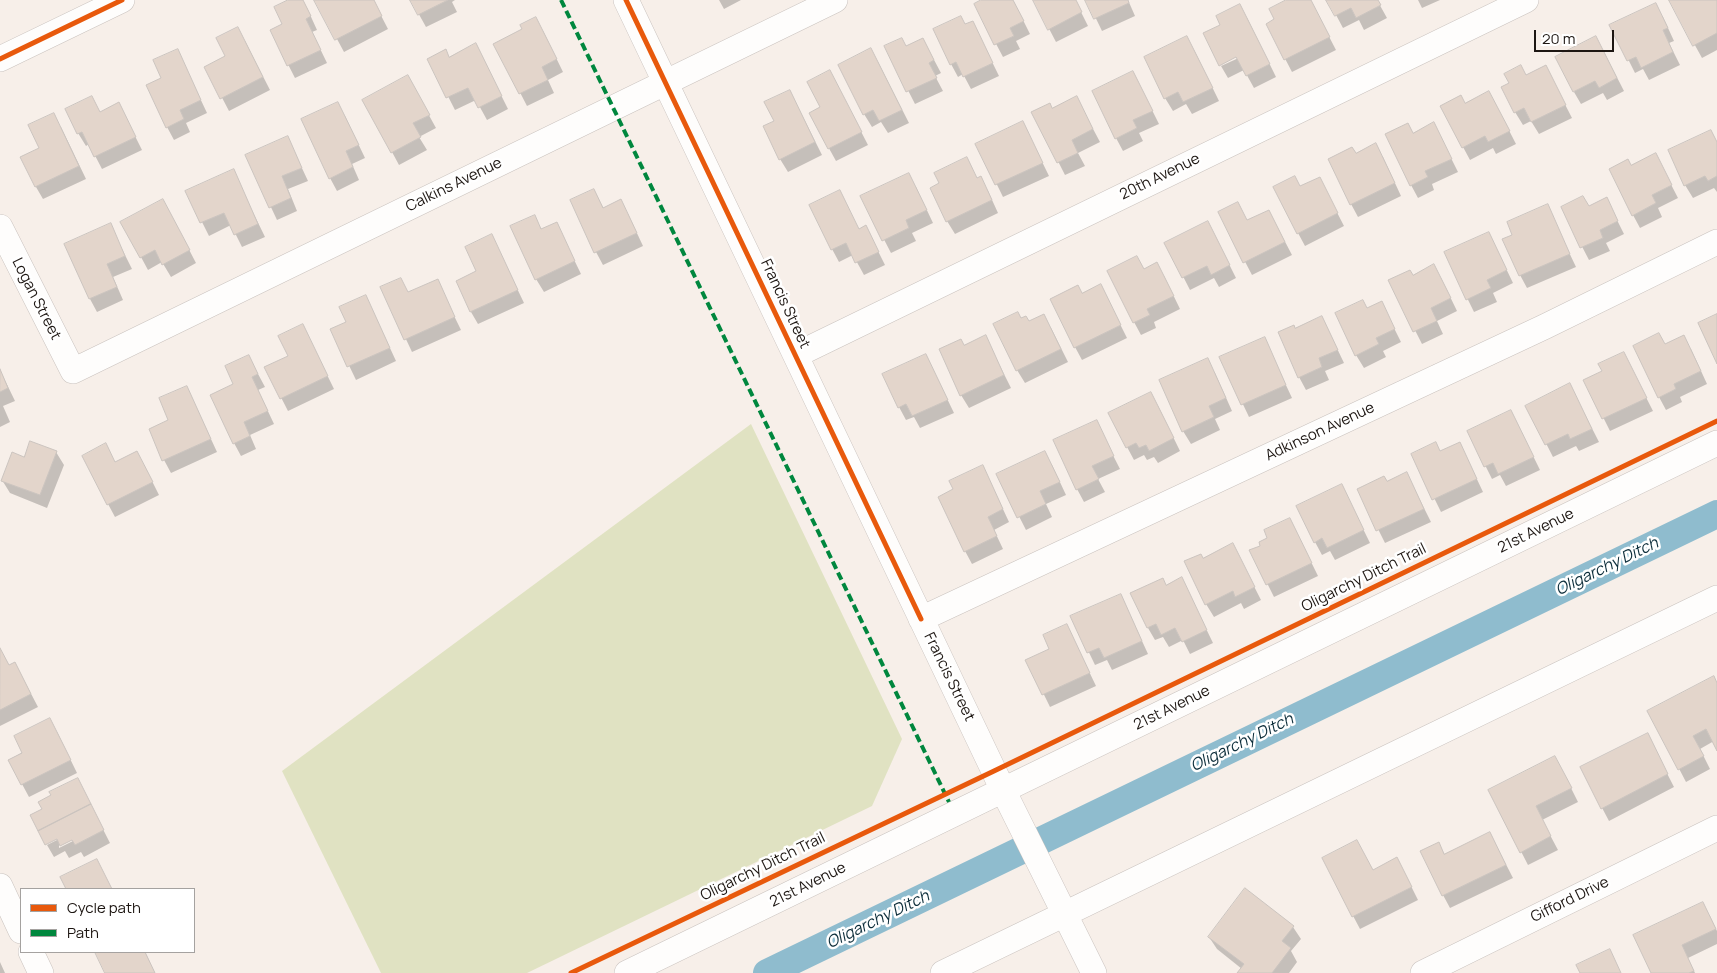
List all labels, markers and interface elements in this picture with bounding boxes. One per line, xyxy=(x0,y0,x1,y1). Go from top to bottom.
scale bar xyxy=(1537,20,1617,52)
text: 20 m xyxy=(1542,28,1575,49)
street label: 20th Avenue xyxy=(1117,150,1203,204)
street label: Calkins Avenue xyxy=(403,154,505,216)
street label: Logan Street xyxy=(8,255,64,343)
street label: Francis Street xyxy=(756,257,814,351)
street label: Adkinson Avenue xyxy=(1263,399,1377,465)
street label: 21st Avenue xyxy=(1495,505,1577,557)
water label: Oligarchy Ditch xyxy=(1552,534,1662,600)
street label: Oligarchy Ditch Trail xyxy=(1299,540,1429,616)
street label: Francis Street xyxy=(920,630,978,724)
street label: 21st Avenue xyxy=(1131,682,1213,734)
water label: Oligarchy Ditch xyxy=(1187,710,1297,776)
street label: Oligarchy Ditch Trail xyxy=(698,829,828,905)
street label: 21st Avenue xyxy=(767,859,849,911)
street label: Gifford Drive xyxy=(1528,873,1612,927)
water label: Oligarchy Ditch xyxy=(823,887,933,953)
legend xyxy=(20,888,195,953)
text: Cycle path xyxy=(67,897,141,918)
text: Path xyxy=(67,922,99,943)

